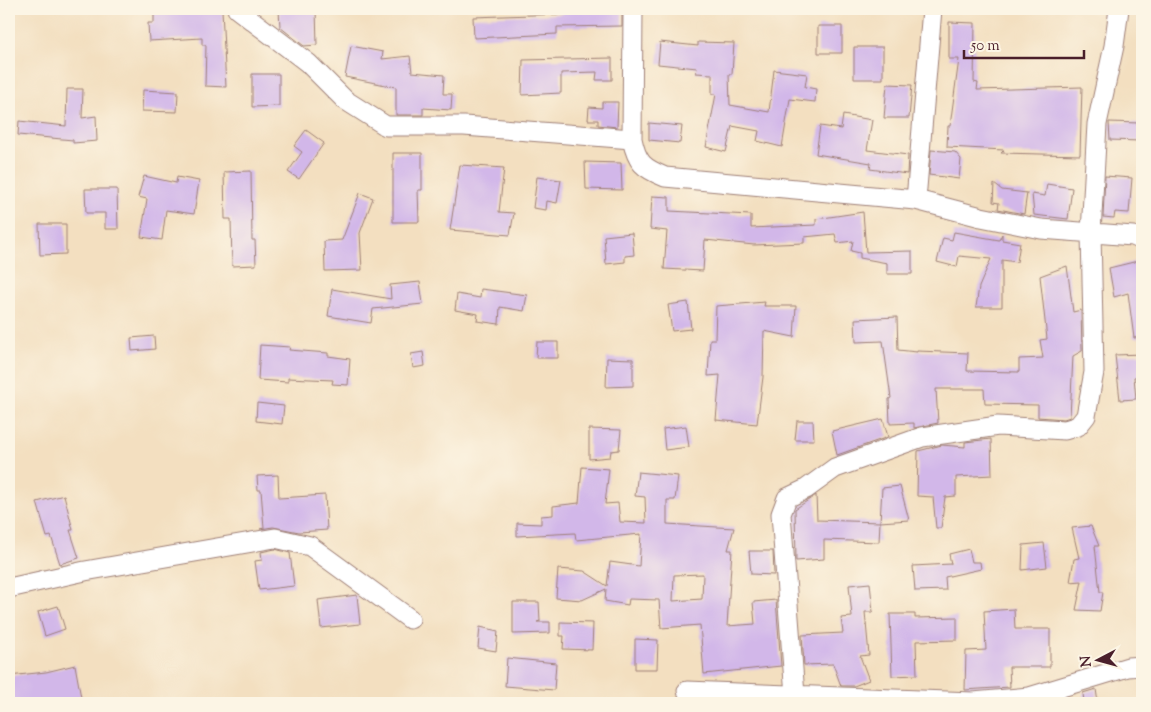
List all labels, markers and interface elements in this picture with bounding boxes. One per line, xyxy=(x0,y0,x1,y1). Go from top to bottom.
scale bar xyxy=(964,28,1084,60)
text: 50 m xyxy=(970,36,1000,57)
north arrow xyxy=(1074,634,1124,684)
text: N xyxy=(1077,655,1098,668)

